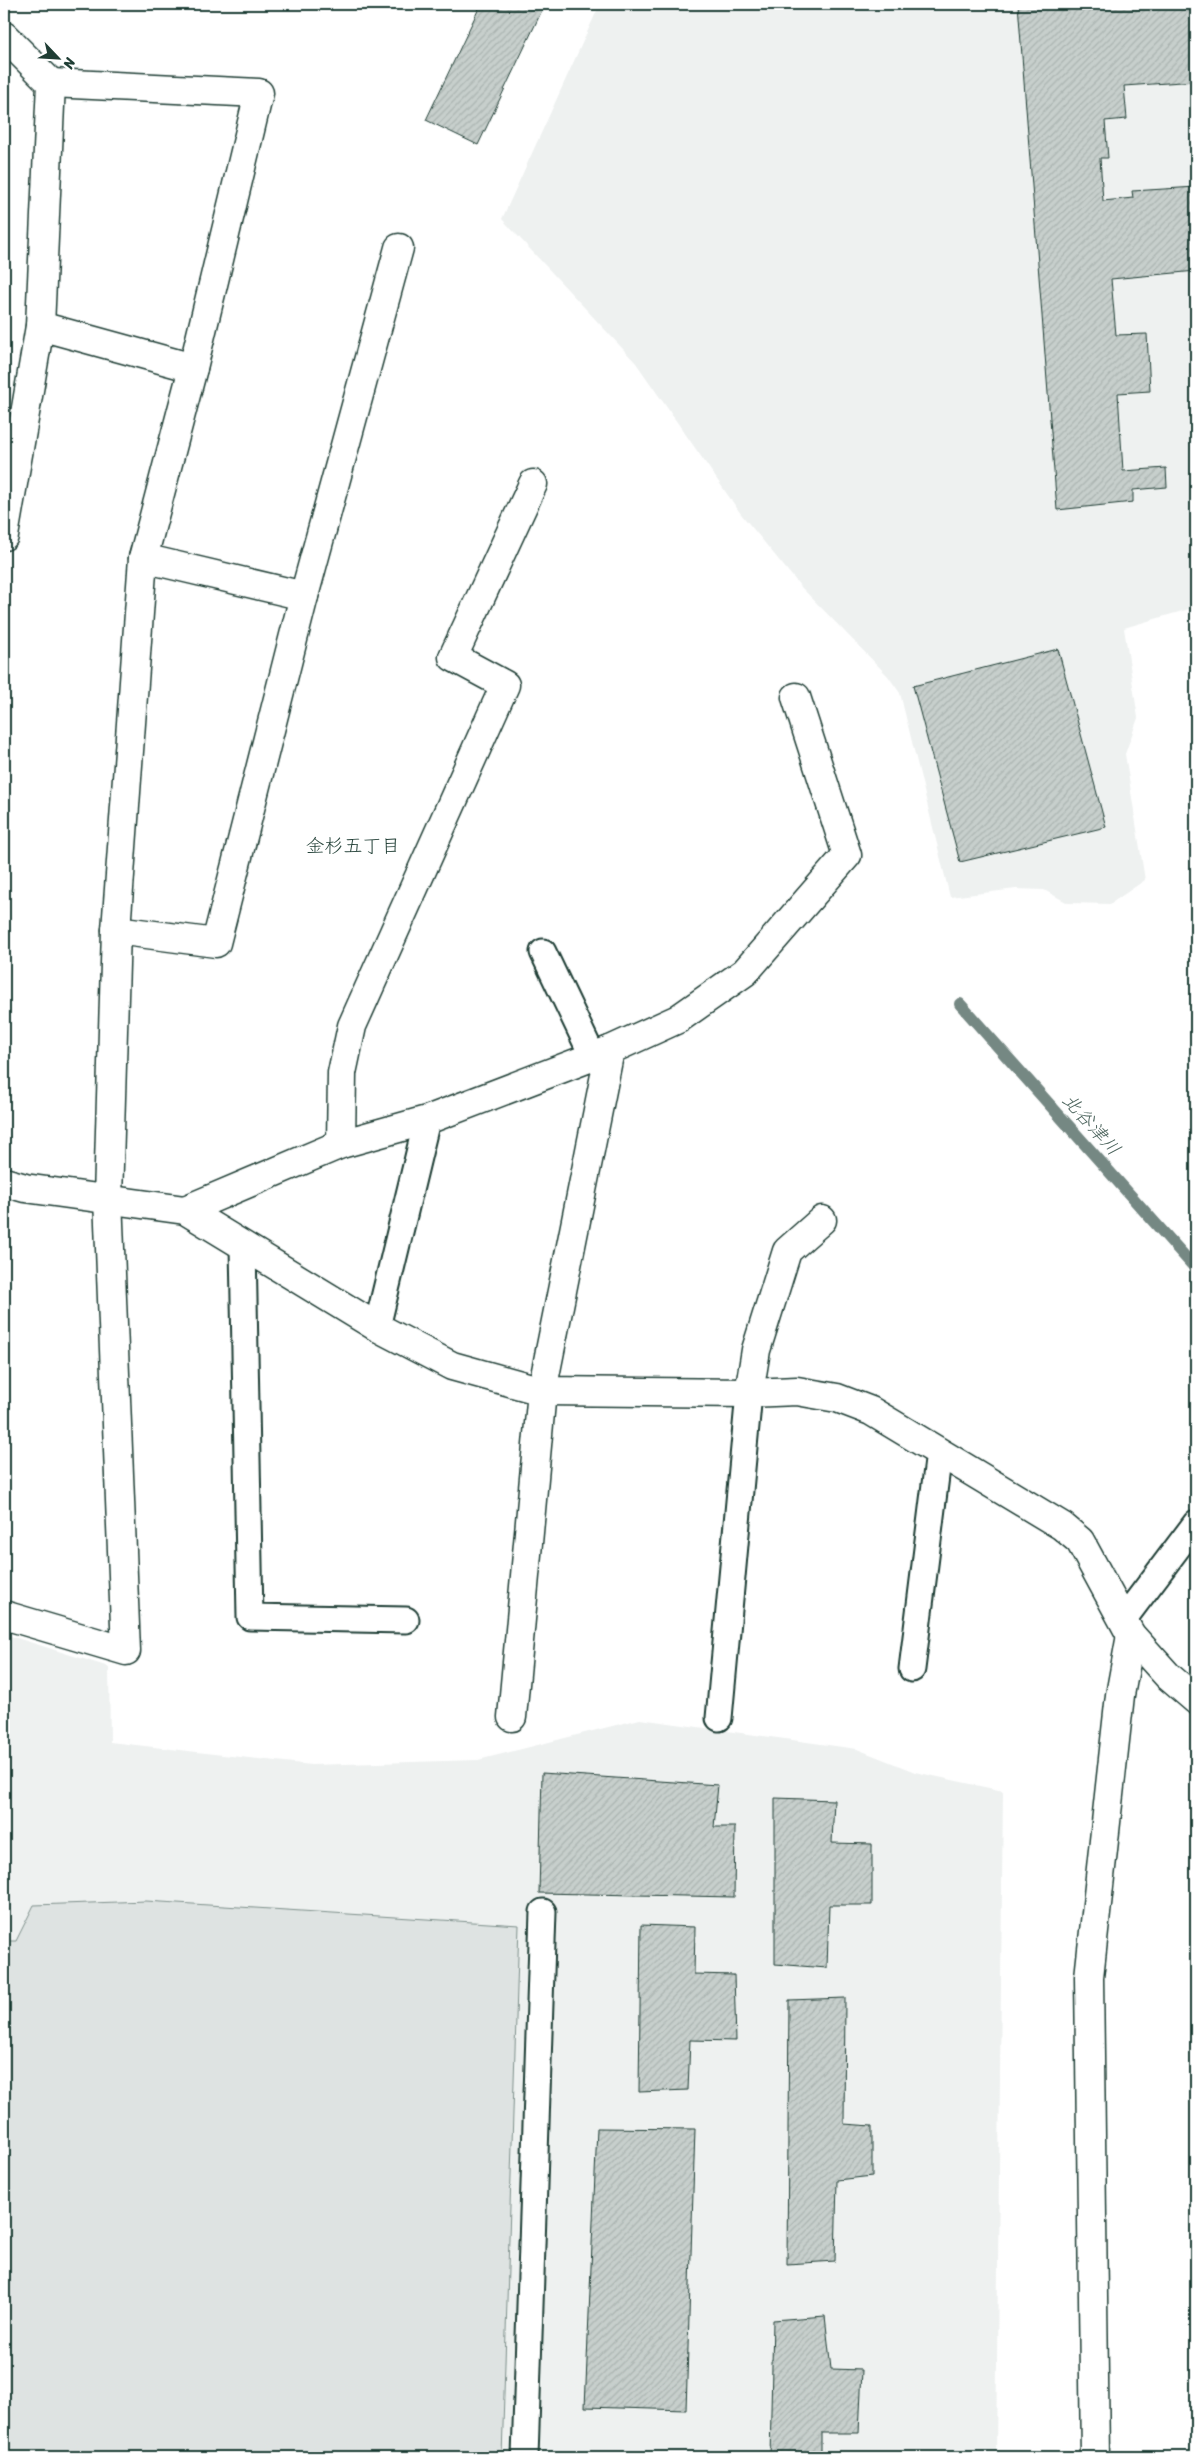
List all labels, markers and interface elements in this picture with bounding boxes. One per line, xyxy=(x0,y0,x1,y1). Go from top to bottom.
north arrow xyxy=(32,32,82,82)
text: N xyxy=(56,53,83,73)
district label: 金杉五丁目 xyxy=(305,829,401,862)
water label: 北谷津川 xyxy=(1054,1085,1129,1164)

